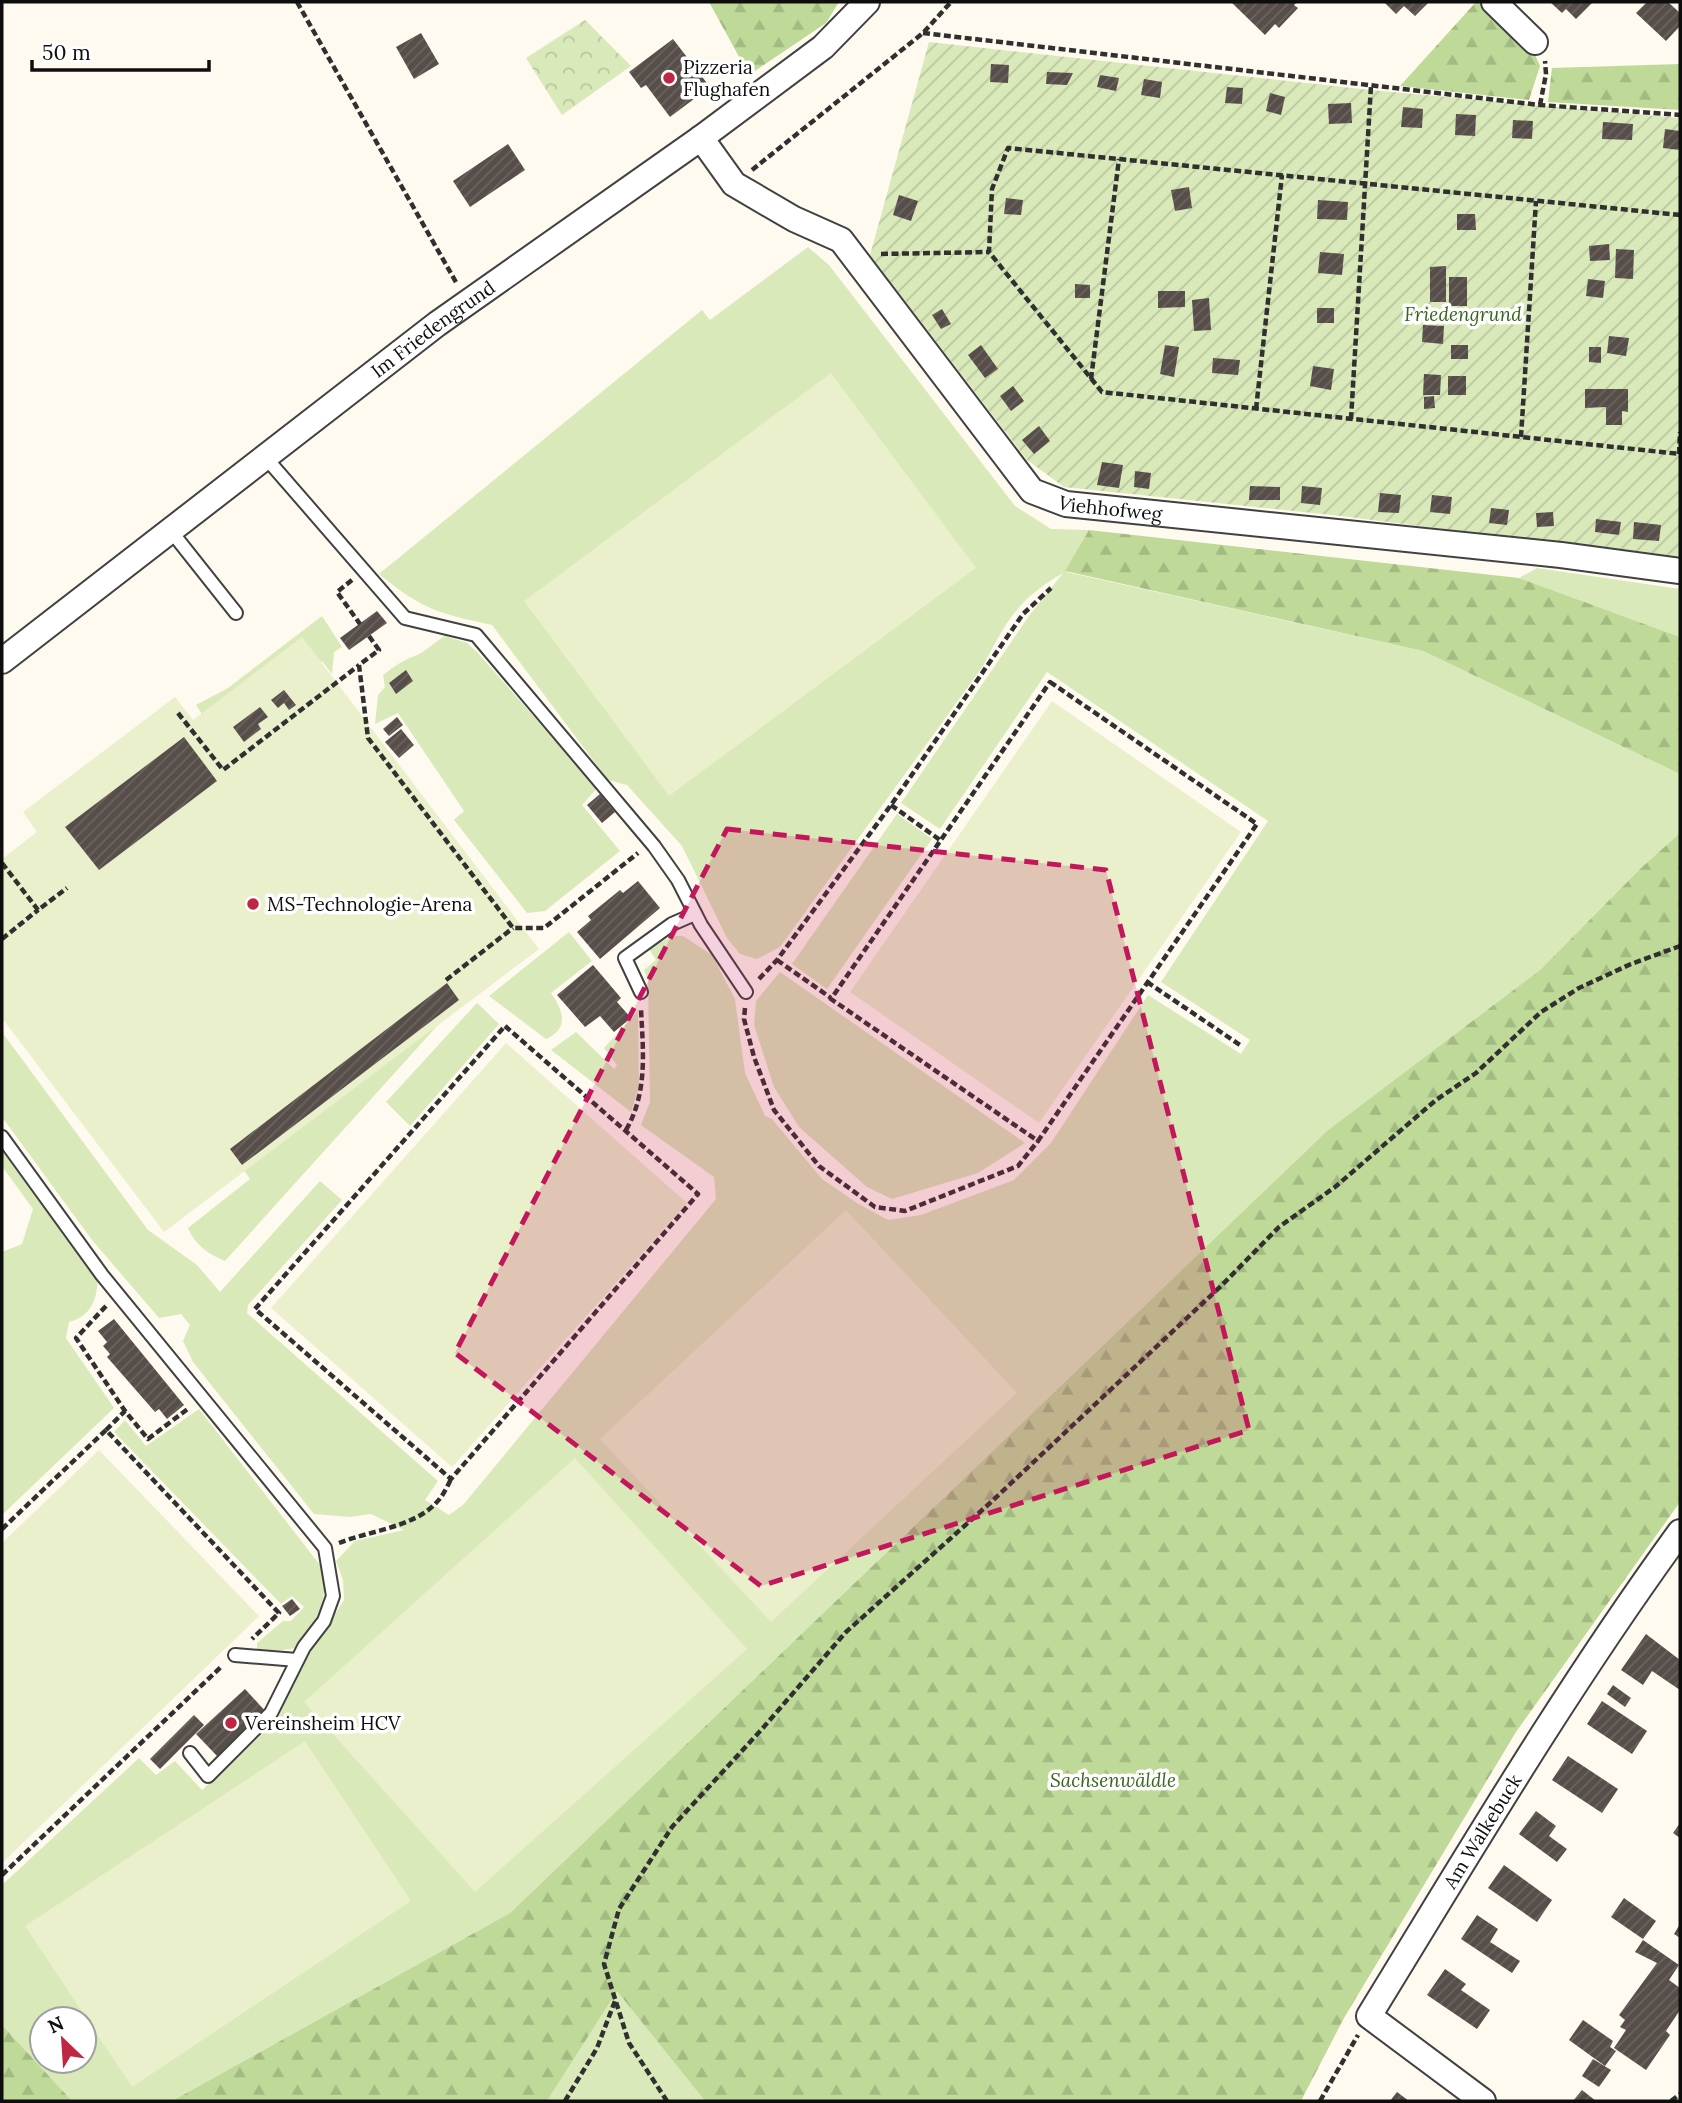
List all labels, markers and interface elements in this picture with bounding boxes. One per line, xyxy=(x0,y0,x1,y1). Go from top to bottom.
scale bar xyxy=(32,28,208,72)
text: 50 m xyxy=(42,39,91,66)
place label: Pizzeria Flughafen xyxy=(683,55,770,101)
marker: Pizzeria Flughafen xyxy=(661,70,677,86)
street label: Im Friedengrund xyxy=(366,275,499,383)
park label: Friedengrund xyxy=(1404,302,1522,326)
street label: Viehhofweg xyxy=(1054,490,1164,526)
place label: MS-Technologie-Arena xyxy=(267,892,472,916)
marker: MS-Technologie-Arena xyxy=(245,896,261,912)
place label: Vereinsheim HCV xyxy=(244,1711,401,1735)
marker: Vereinsheim HCV xyxy=(223,1715,239,1731)
park label: Sachsenwäldle xyxy=(1050,1768,1176,1792)
street label: Am Walkebuck xyxy=(1437,1769,1527,1894)
north arrow xyxy=(28,2005,98,2075)
text: N xyxy=(44,2010,68,2039)

